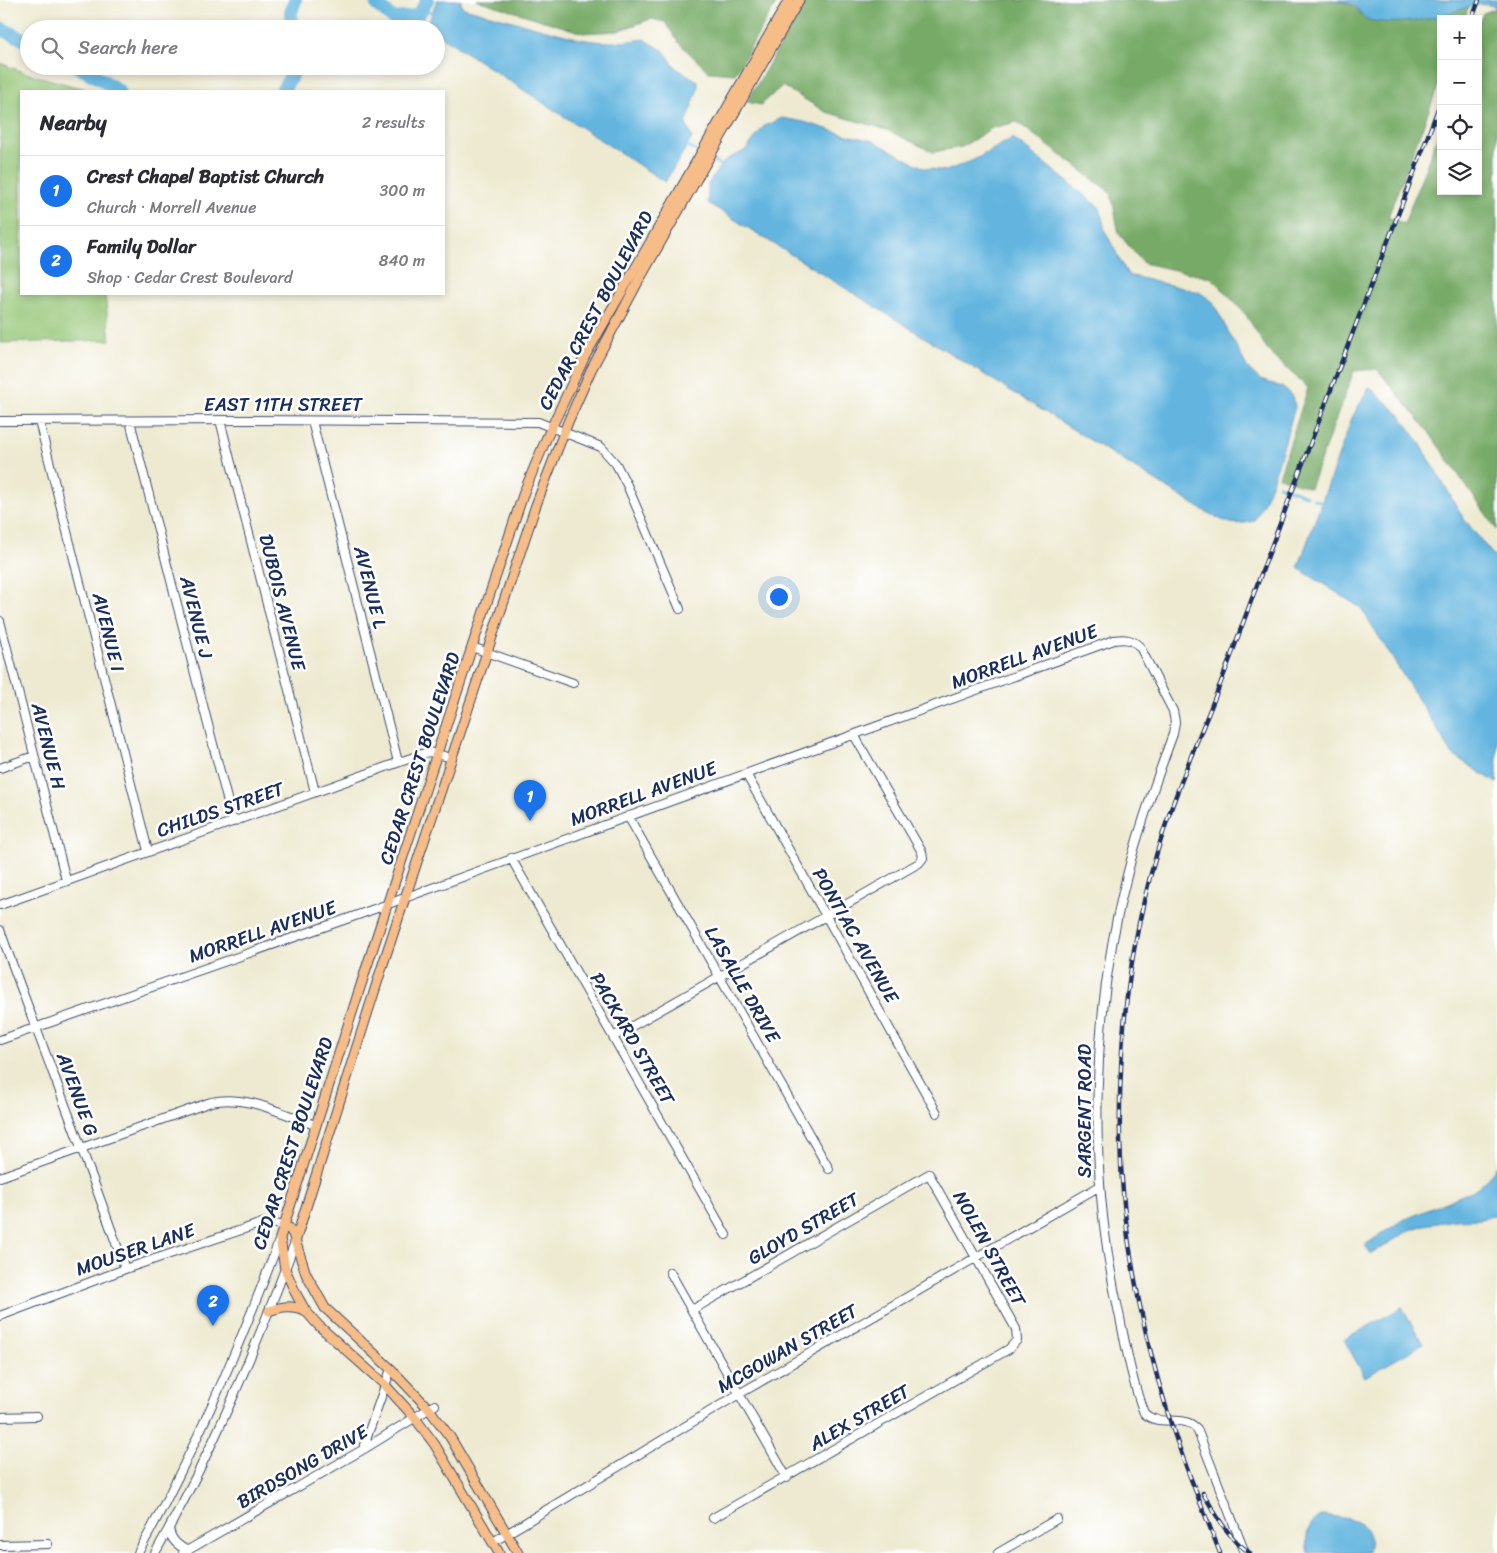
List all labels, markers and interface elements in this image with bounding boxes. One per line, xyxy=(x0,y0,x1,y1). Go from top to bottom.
map controls xyxy=(1437,15,1482,195)
button: + xyxy=(1437,15,1482,60)
search box xyxy=(20,20,445,75)
text: Search here xyxy=(78,31,178,64)
icon: search xyxy=(38,34,66,62)
button: − xyxy=(1437,60,1482,105)
text: Nearby xyxy=(40,104,106,142)
button: locate xyxy=(1437,105,1482,150)
text: 2 results xyxy=(362,108,425,137)
button: layers xyxy=(1437,150,1482,195)
text: Crest Chapel Baptist Church xyxy=(87,160,324,193)
text: 1 xyxy=(53,176,59,205)
text: 300 m xyxy=(380,176,425,205)
text: Church · Morrell Avenue xyxy=(87,193,256,222)
street label: CEDAR CREST BOULEVARD xyxy=(529,204,662,416)
text: Family Dollar xyxy=(87,230,196,263)
text: 2 xyxy=(51,246,61,275)
text: 840 m xyxy=(379,246,425,275)
text: Shop · Cedar Crest Boulevard xyxy=(87,263,292,292)
street label: EAST 11TH STREET xyxy=(204,388,363,421)
street label: DUBOIS AVENUE xyxy=(250,530,316,675)
street label: AVENUE L xyxy=(344,541,397,632)
street label: AVENUE J xyxy=(170,571,223,663)
your location xyxy=(766,584,792,610)
street label: AVENUE I xyxy=(82,588,134,676)
street label: MORRELL AVENUE xyxy=(946,614,1104,698)
street label: CEDAR CREST BOULEVARD xyxy=(369,647,470,869)
street label: AVENUE H xyxy=(22,698,75,793)
street label: MORRELL AVENUE xyxy=(565,751,723,835)
street label: CHILDS STREET xyxy=(152,772,290,847)
pin: 1 xyxy=(514,780,546,821)
street label: PONTIAC AVENUE xyxy=(803,861,909,1011)
street label: MORRELL AVENUE xyxy=(184,890,342,972)
street label: LASALLE DRIVE xyxy=(696,919,790,1050)
street label: PACKARD STREET xyxy=(581,966,685,1112)
street label: CEDAR CREST BOULEVARD xyxy=(242,1032,343,1254)
street label: SARGENT ROAD xyxy=(1068,1043,1101,1178)
street label: AVENUE G xyxy=(47,1047,108,1141)
street label: GLOYD STREET xyxy=(741,1183,866,1274)
street label: NOLEN STREET xyxy=(944,1184,1036,1314)
street label: MOUSER LANE xyxy=(71,1213,201,1285)
pin: 2 xyxy=(197,1285,229,1326)
street label: MCGOWAN STREET xyxy=(711,1294,865,1402)
street label: ALEX STREET xyxy=(802,1374,917,1460)
street label: BIRDSONG DRIVE xyxy=(230,1415,376,1518)

